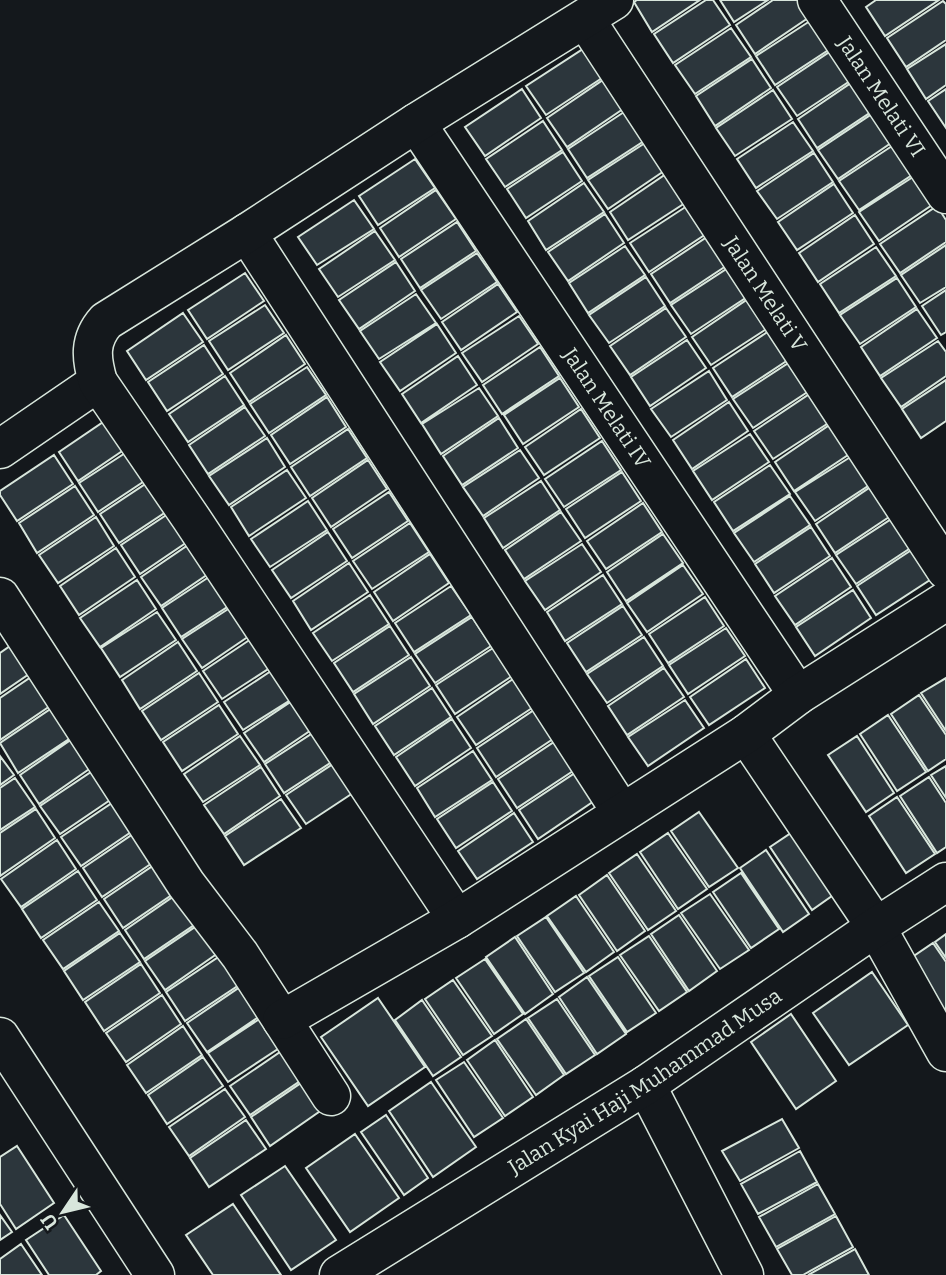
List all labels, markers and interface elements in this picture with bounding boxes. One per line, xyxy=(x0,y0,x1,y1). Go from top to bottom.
street label: Jalan Melati VI xyxy=(831,31,931,162)
street label: Jalan Melati V xyxy=(718,231,813,357)
street label: Jalan Melati IV xyxy=(556,342,656,474)
street label: Jalan Kyai Haji Muhammad Musa xyxy=(503,982,787,1181)
north arrow xyxy=(28,1177,98,1247)
text: U xyxy=(36,1209,63,1234)

